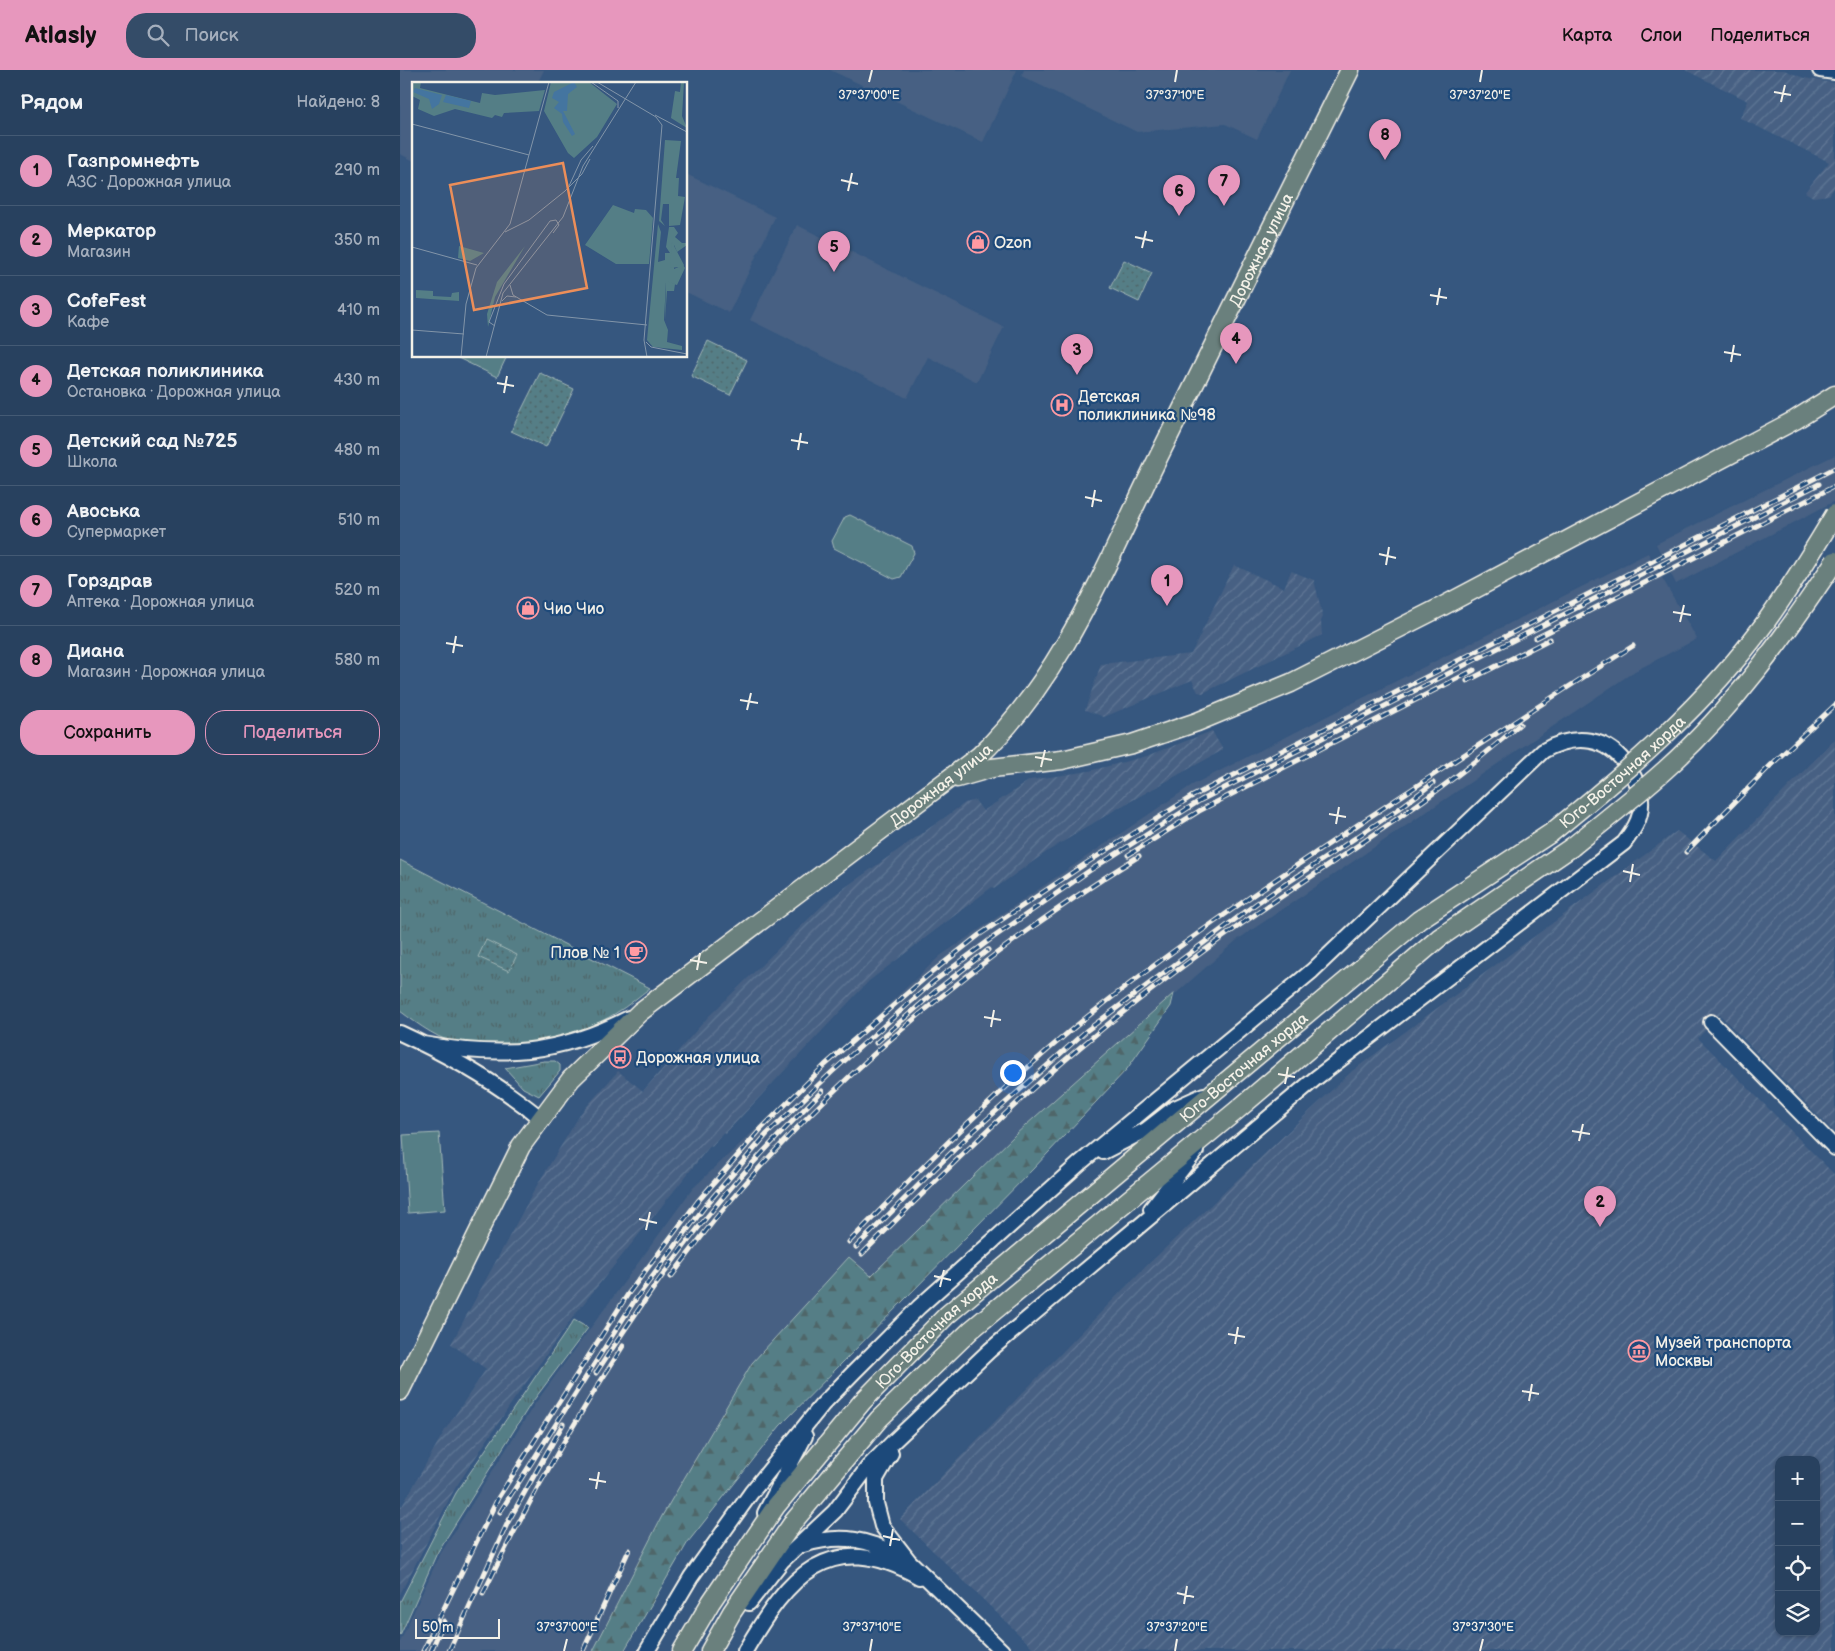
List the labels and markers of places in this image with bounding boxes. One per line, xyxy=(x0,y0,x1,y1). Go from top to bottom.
pin: 8 xyxy=(1369,119,1401,160)
pin: 7 xyxy=(1208,165,1240,206)
pin: 6 xyxy=(1163,175,1195,216)
shop icon: Ozon xyxy=(966,230,990,254)
pin: 5 xyxy=(818,231,850,272)
place label: Ozon xyxy=(994,234,1032,253)
pin: 4 xyxy=(1220,323,1252,364)
pin: 3 xyxy=(1061,334,1093,375)
place label: Детская поликлиника №98 xyxy=(1078,388,1216,425)
hospital icon: Детская поликлиника №98 xyxy=(1050,393,1074,417)
pin: 1 xyxy=(1151,565,1183,606)
shop icon: Чио Чио xyxy=(516,596,540,620)
place label: Чио Чио xyxy=(544,600,604,619)
cafe icon: Плов № 1 xyxy=(624,940,648,964)
place label: Плов № 1 xyxy=(550,944,620,963)
bus stop icon: Дорожная улица xyxy=(608,1045,632,1069)
place label: Дорожная улица xyxy=(636,1049,760,1068)
pin: 2 xyxy=(1584,1186,1616,1227)
place label: Музей транспорта Москвы xyxy=(1655,1334,1792,1371)
museum icon: Музей транспорта Москвы xyxy=(1627,1339,1651,1363)

